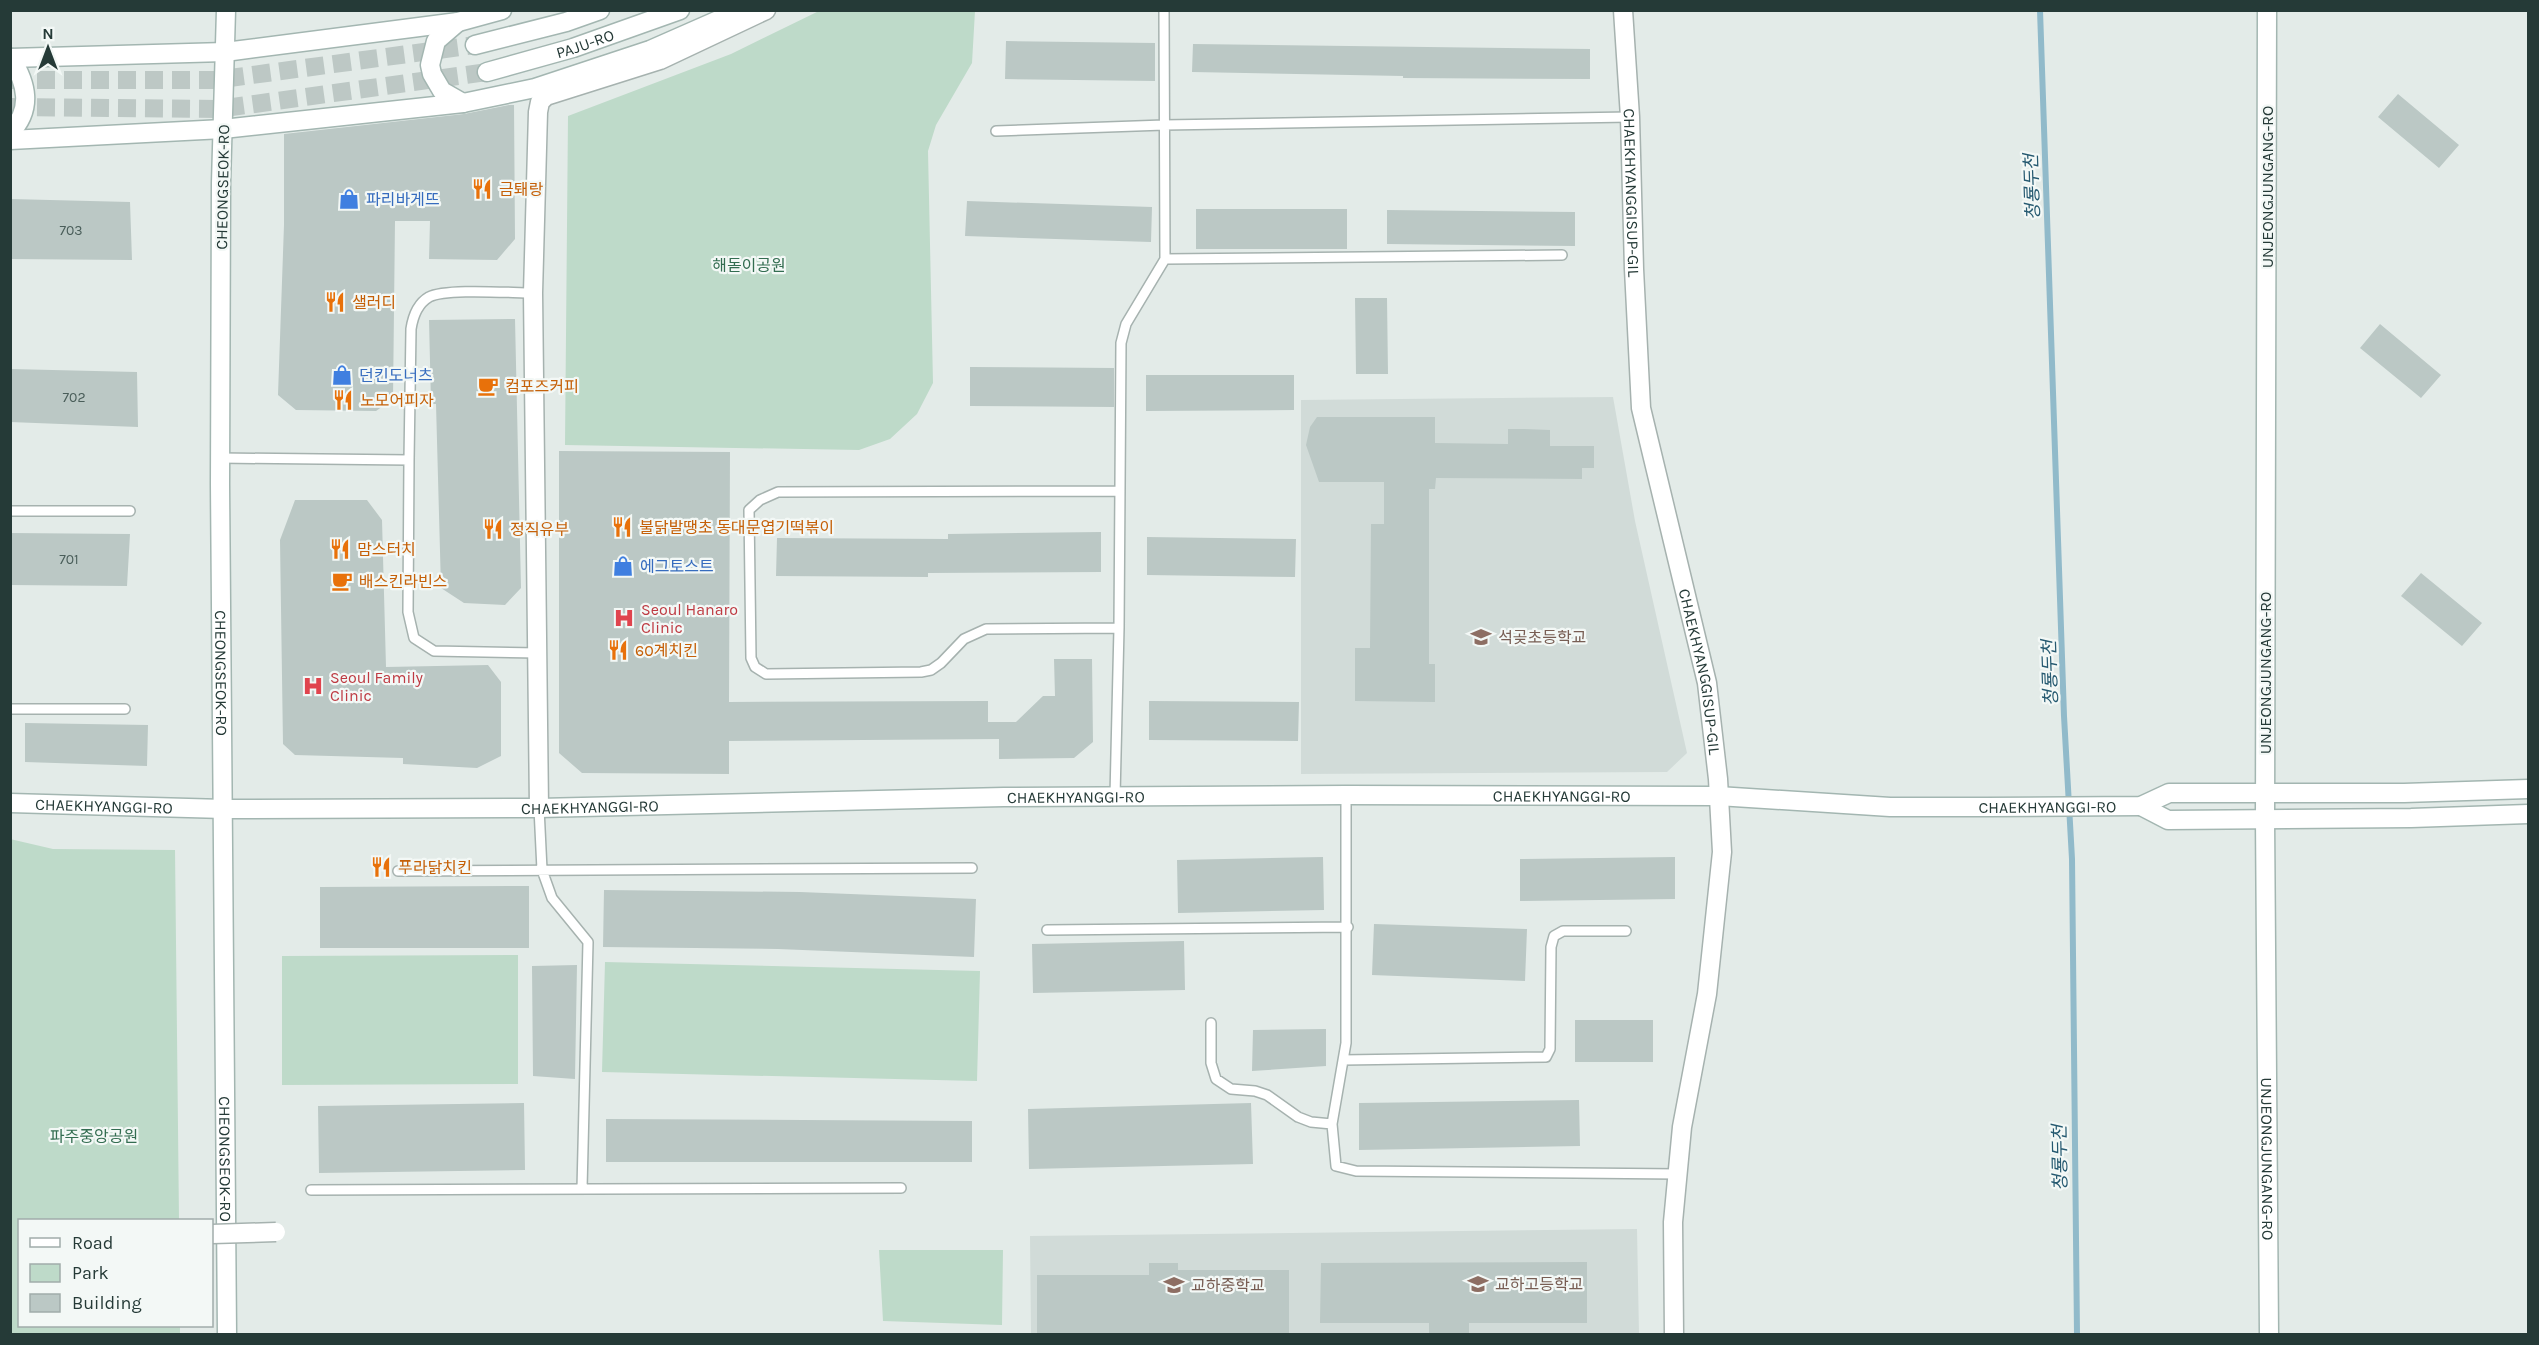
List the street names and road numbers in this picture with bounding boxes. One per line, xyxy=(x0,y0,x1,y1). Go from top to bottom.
street label: PAJU-RO xyxy=(554,25,617,62)
street label: UNJEONGJUNGANG-RO xyxy=(2258,106,2277,268)
street label: CHAEKHYANGGISUP-GIL xyxy=(1619,108,1643,278)
street label: CHEONGSEOK-RO xyxy=(212,124,233,250)
street label: CHAEKHYANGGISUP-GIL xyxy=(1675,587,1724,756)
street label: UNJEONGJUNGANG-RO xyxy=(2256,592,2275,754)
street label: CHEONGSEOK-RO xyxy=(211,610,231,736)
street label: CHAEKHYANGGI-RO xyxy=(1493,786,1631,806)
street label: CHAEKHYANGGI-RO xyxy=(1007,787,1145,807)
street label: CHAEKHYANGGI-RO xyxy=(35,795,173,818)
street label: CHAEKHYANGGI-RO xyxy=(521,796,659,818)
street label: CHAEKHYANGGI-RO xyxy=(1979,797,2116,817)
street label: UNJEONGJUNGANG-RO xyxy=(2257,1077,2277,1240)
street label: CHEONGSEOK-RO xyxy=(215,1096,235,1222)

